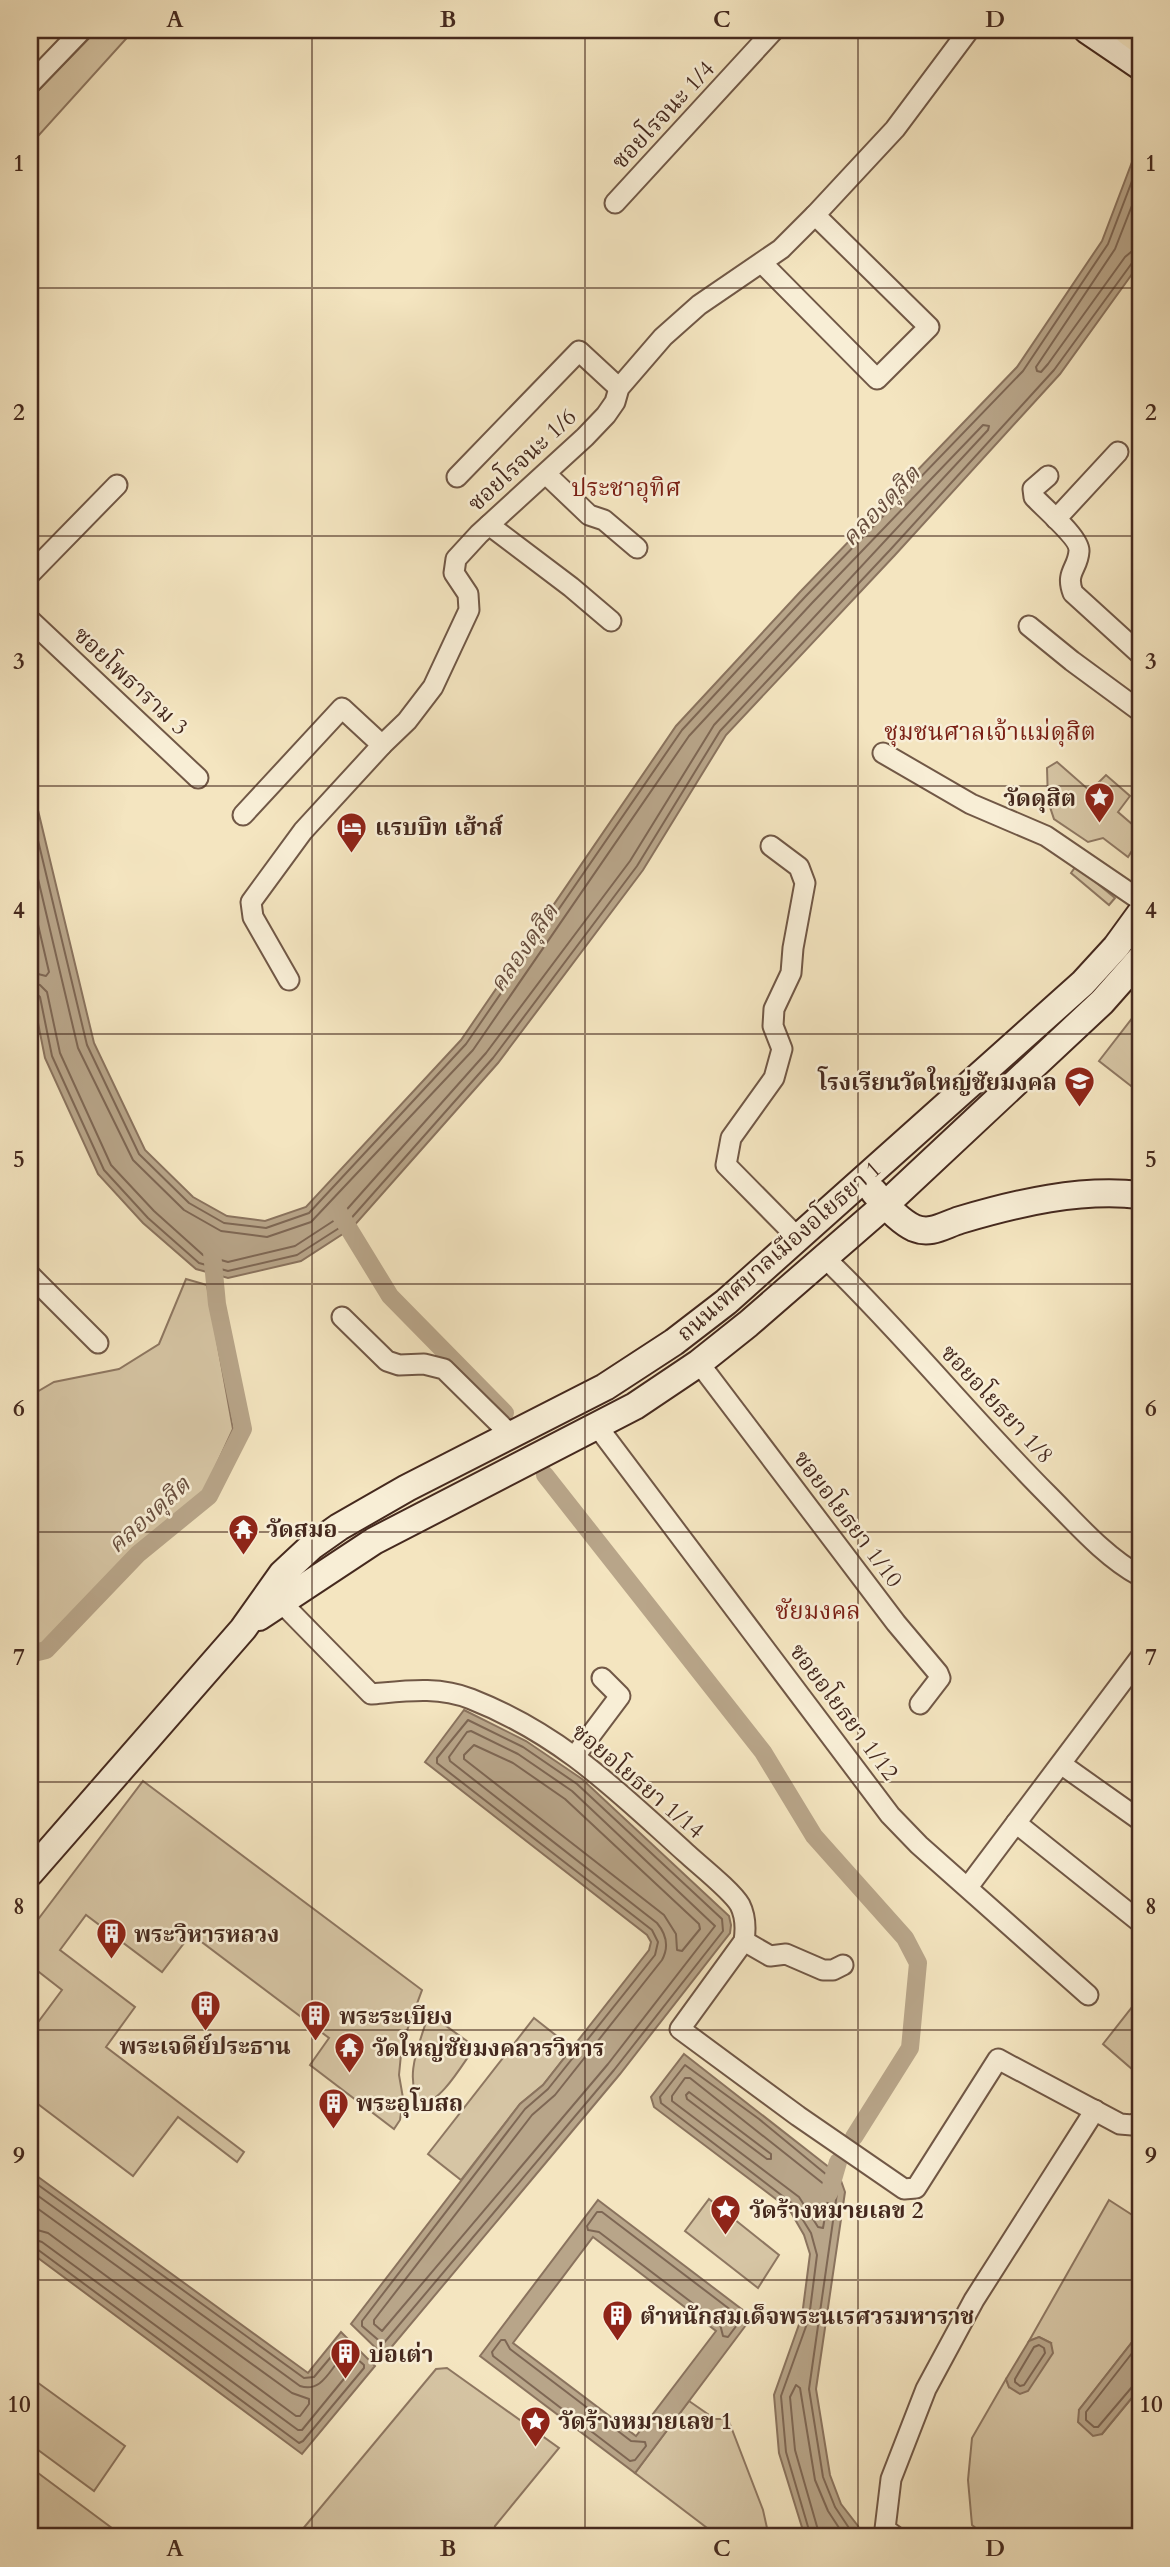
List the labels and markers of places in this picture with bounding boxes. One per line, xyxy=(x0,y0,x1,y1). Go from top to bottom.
place icon: วัดดุสิต xyxy=(1082,781,1116,825)
place label: วัดดุสิต xyxy=(1003,783,1076,814)
hotel icon: แรบบิท เฮ้าส์ xyxy=(335,810,369,854)
place label: แรบบิท เฮ้าส์ xyxy=(375,812,504,843)
school or university icon: โรงเรียนวัดใหญ่ชัยมงคล xyxy=(1063,1065,1097,1109)
place label: โรงเรียนวัดใหญ่ชัยมงคล xyxy=(817,1066,1057,1098)
temple icon: วัดสมอ xyxy=(226,1512,260,1556)
place label: วัดสมอ xyxy=(266,1514,337,1545)
building icon: พระวิหารหลวง xyxy=(94,1917,128,1961)
place label: พระวิหารหลวง xyxy=(134,1919,279,1950)
building icon: พระเจดีย์ประธาน xyxy=(188,1988,222,2032)
building icon: พระระเบียง xyxy=(299,1999,333,2043)
place label: พระระเบียง xyxy=(339,2001,453,2032)
place label: พระเจดีย์ประธาน xyxy=(119,2031,291,2062)
temple icon: วัดใหญ่ชัยมงคลวรวิหาร xyxy=(332,2031,366,2075)
place label: วัดใหญ่ชัยมงคลวรวิหาร xyxy=(372,2032,604,2064)
building icon: พระอุโบสถ xyxy=(316,2086,350,2130)
place label: พระอุโบสถ xyxy=(356,2087,463,2119)
place icon: วัดร้างหมายเลข 2 xyxy=(709,2193,743,2237)
place label: วัดร้างหมายเลข 2 xyxy=(749,2195,924,2226)
building icon: ตำหนักสมเด็จพระนเรศวรมหาราช xyxy=(600,2299,634,2343)
place label: ตำหนักสมเด็จพระนเรศวรมหาราช xyxy=(640,2301,974,2332)
building icon: บ่อเต่า xyxy=(329,2337,363,2381)
place label: บ่อเต่า xyxy=(369,2339,434,2370)
place icon: วัดร้างหมายเลข 1 xyxy=(518,2404,552,2448)
place label: วัดร้างหมายเลข 1 xyxy=(558,2406,732,2437)

